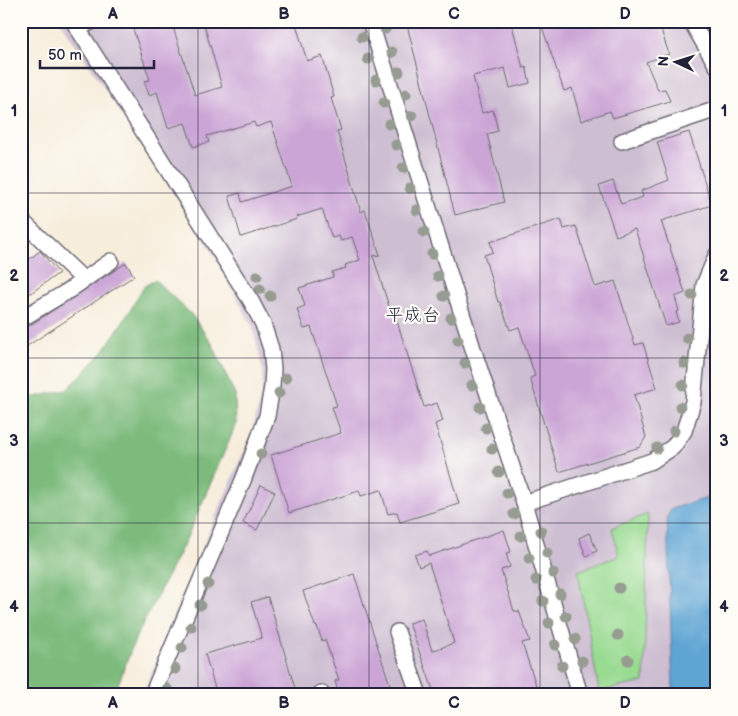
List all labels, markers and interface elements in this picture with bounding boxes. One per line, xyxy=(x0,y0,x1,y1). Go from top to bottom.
text: A xyxy=(107,5,118,24)
text: B xyxy=(278,5,290,24)
text: C xyxy=(448,5,460,24)
text: D xyxy=(619,5,631,24)
scale bar xyxy=(40,38,154,70)
north arrow xyxy=(650,38,700,88)
text: 50 m xyxy=(48,46,82,65)
text: N xyxy=(655,55,672,67)
text: 1 xyxy=(11,102,17,121)
text: 1 xyxy=(721,102,727,121)
text: 2 xyxy=(9,267,19,286)
text: 2 xyxy=(719,267,729,286)
district label: 平成台 xyxy=(386,305,440,326)
text: 3 xyxy=(9,432,19,451)
text: 3 xyxy=(719,432,729,451)
text: 4 xyxy=(9,598,19,617)
text: 4 xyxy=(719,598,729,617)
text: A xyxy=(107,694,118,713)
text: B xyxy=(278,694,290,713)
text: C xyxy=(448,694,460,713)
text: D xyxy=(619,694,631,713)

